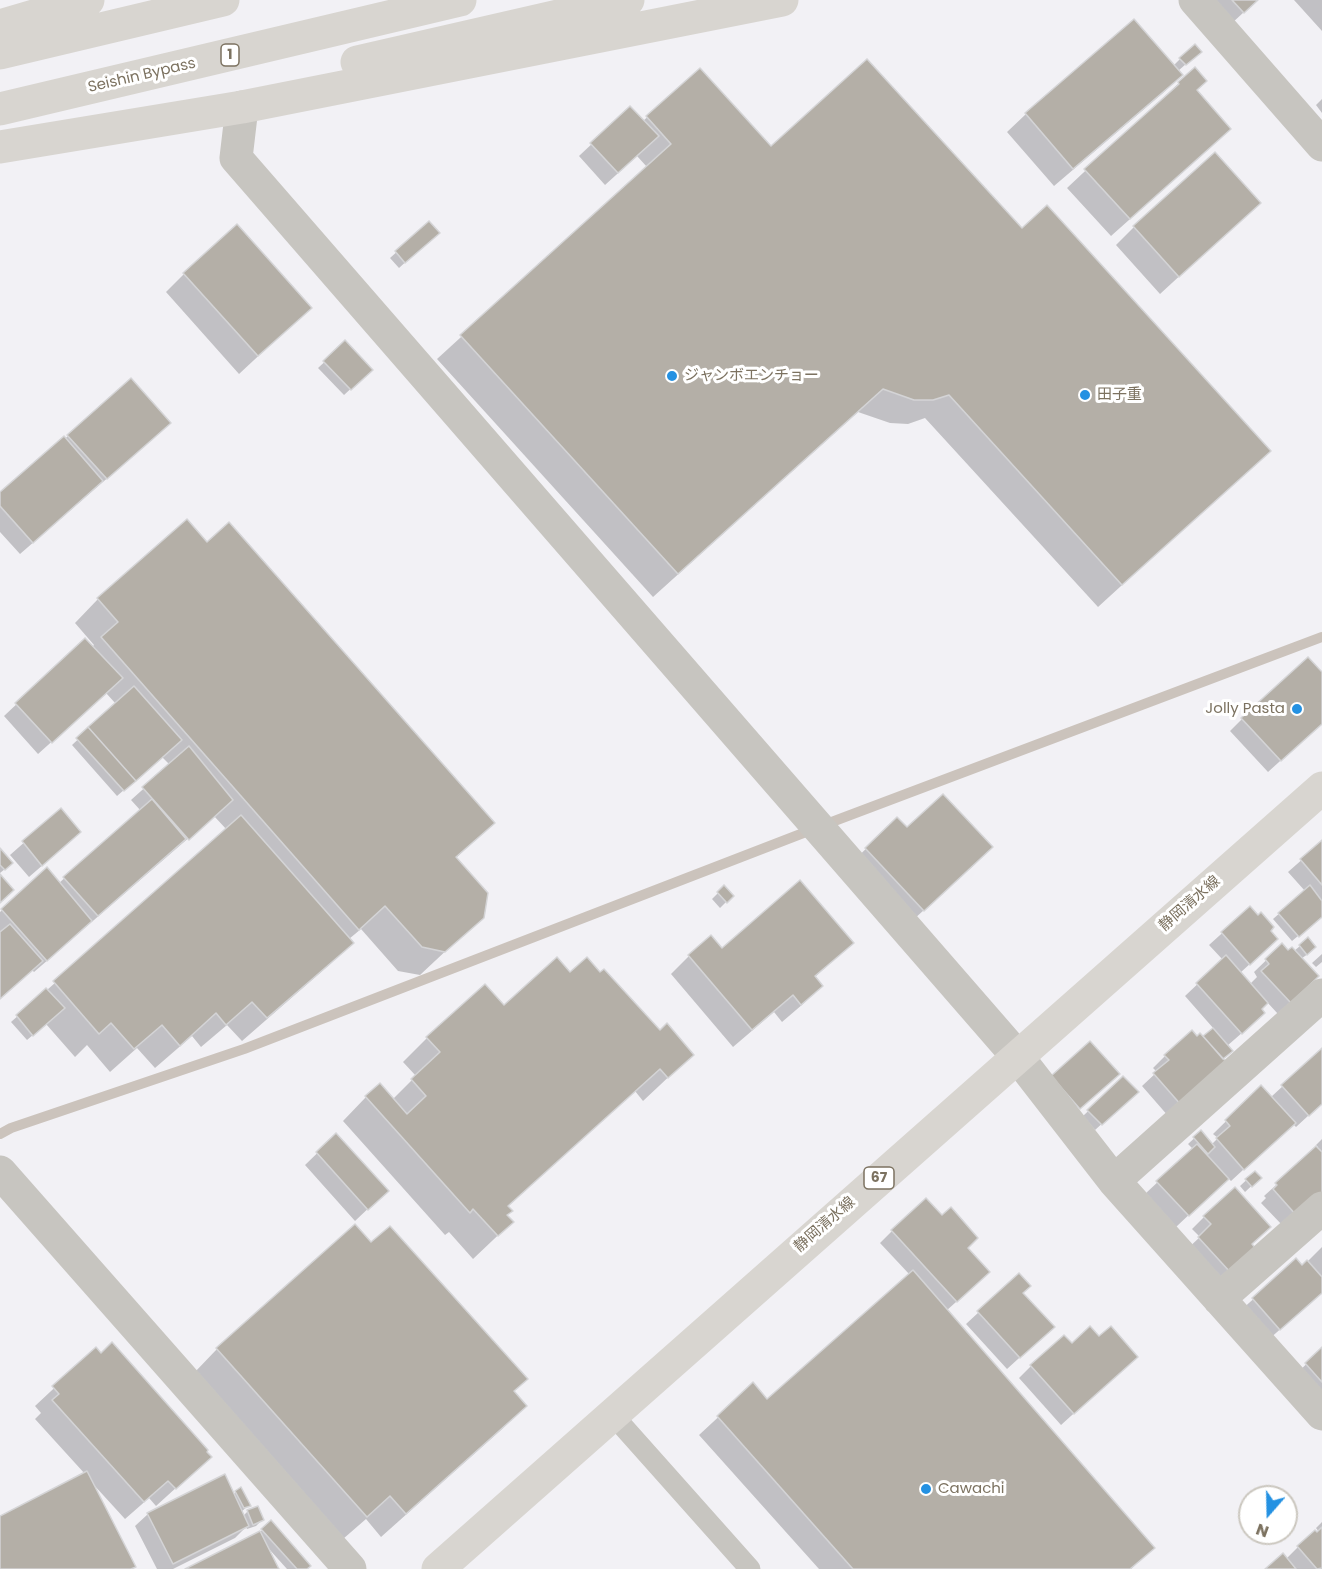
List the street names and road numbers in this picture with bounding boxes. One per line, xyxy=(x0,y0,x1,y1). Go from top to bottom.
road number: 1 xyxy=(221,44,239,66)
street label: Seishin Bypass xyxy=(86,55,198,97)
street label: 静岡清水線 xyxy=(1156,873,1224,935)
road number: 67 xyxy=(864,1167,894,1189)
street label: 静岡清水線 xyxy=(791,1194,859,1256)

